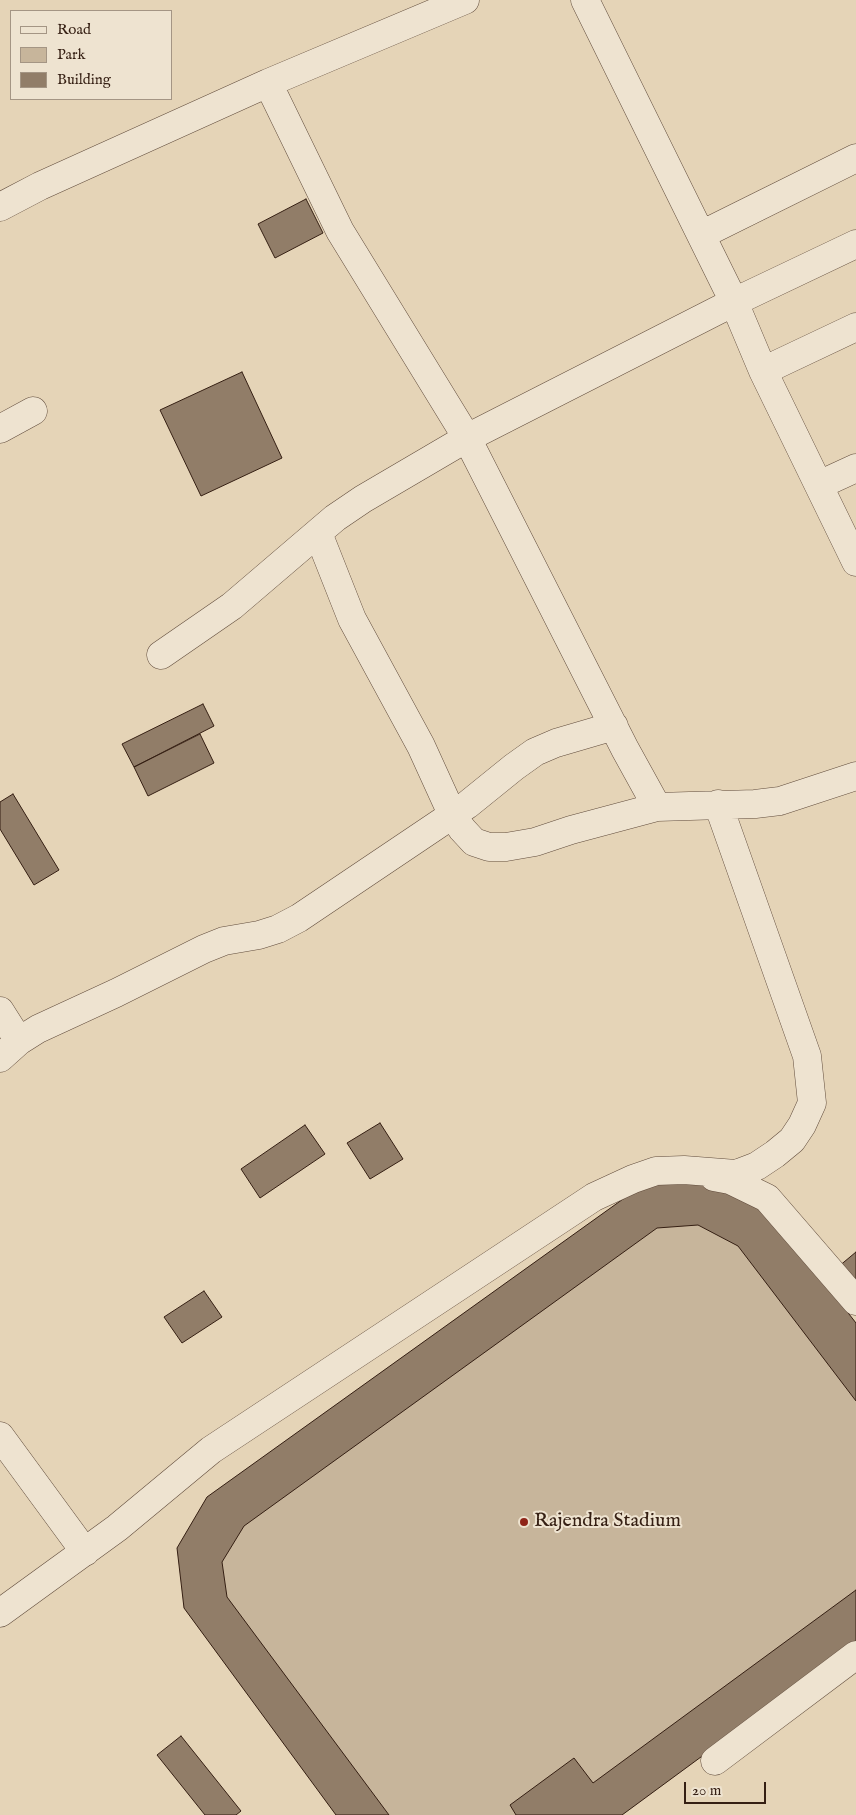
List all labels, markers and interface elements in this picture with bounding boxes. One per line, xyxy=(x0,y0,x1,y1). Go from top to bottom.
legend xyxy=(10,10,172,100)
text: Road xyxy=(57,20,91,39)
text: Park xyxy=(57,45,86,64)
text: Building xyxy=(57,70,111,89)
place label: Rajendra Stadium xyxy=(534,1510,681,1534)
marker: Rajendra Stadium xyxy=(518,1516,530,1528)
scale bar xyxy=(686,1772,768,1804)
text: 20 m xyxy=(692,1781,721,1800)

